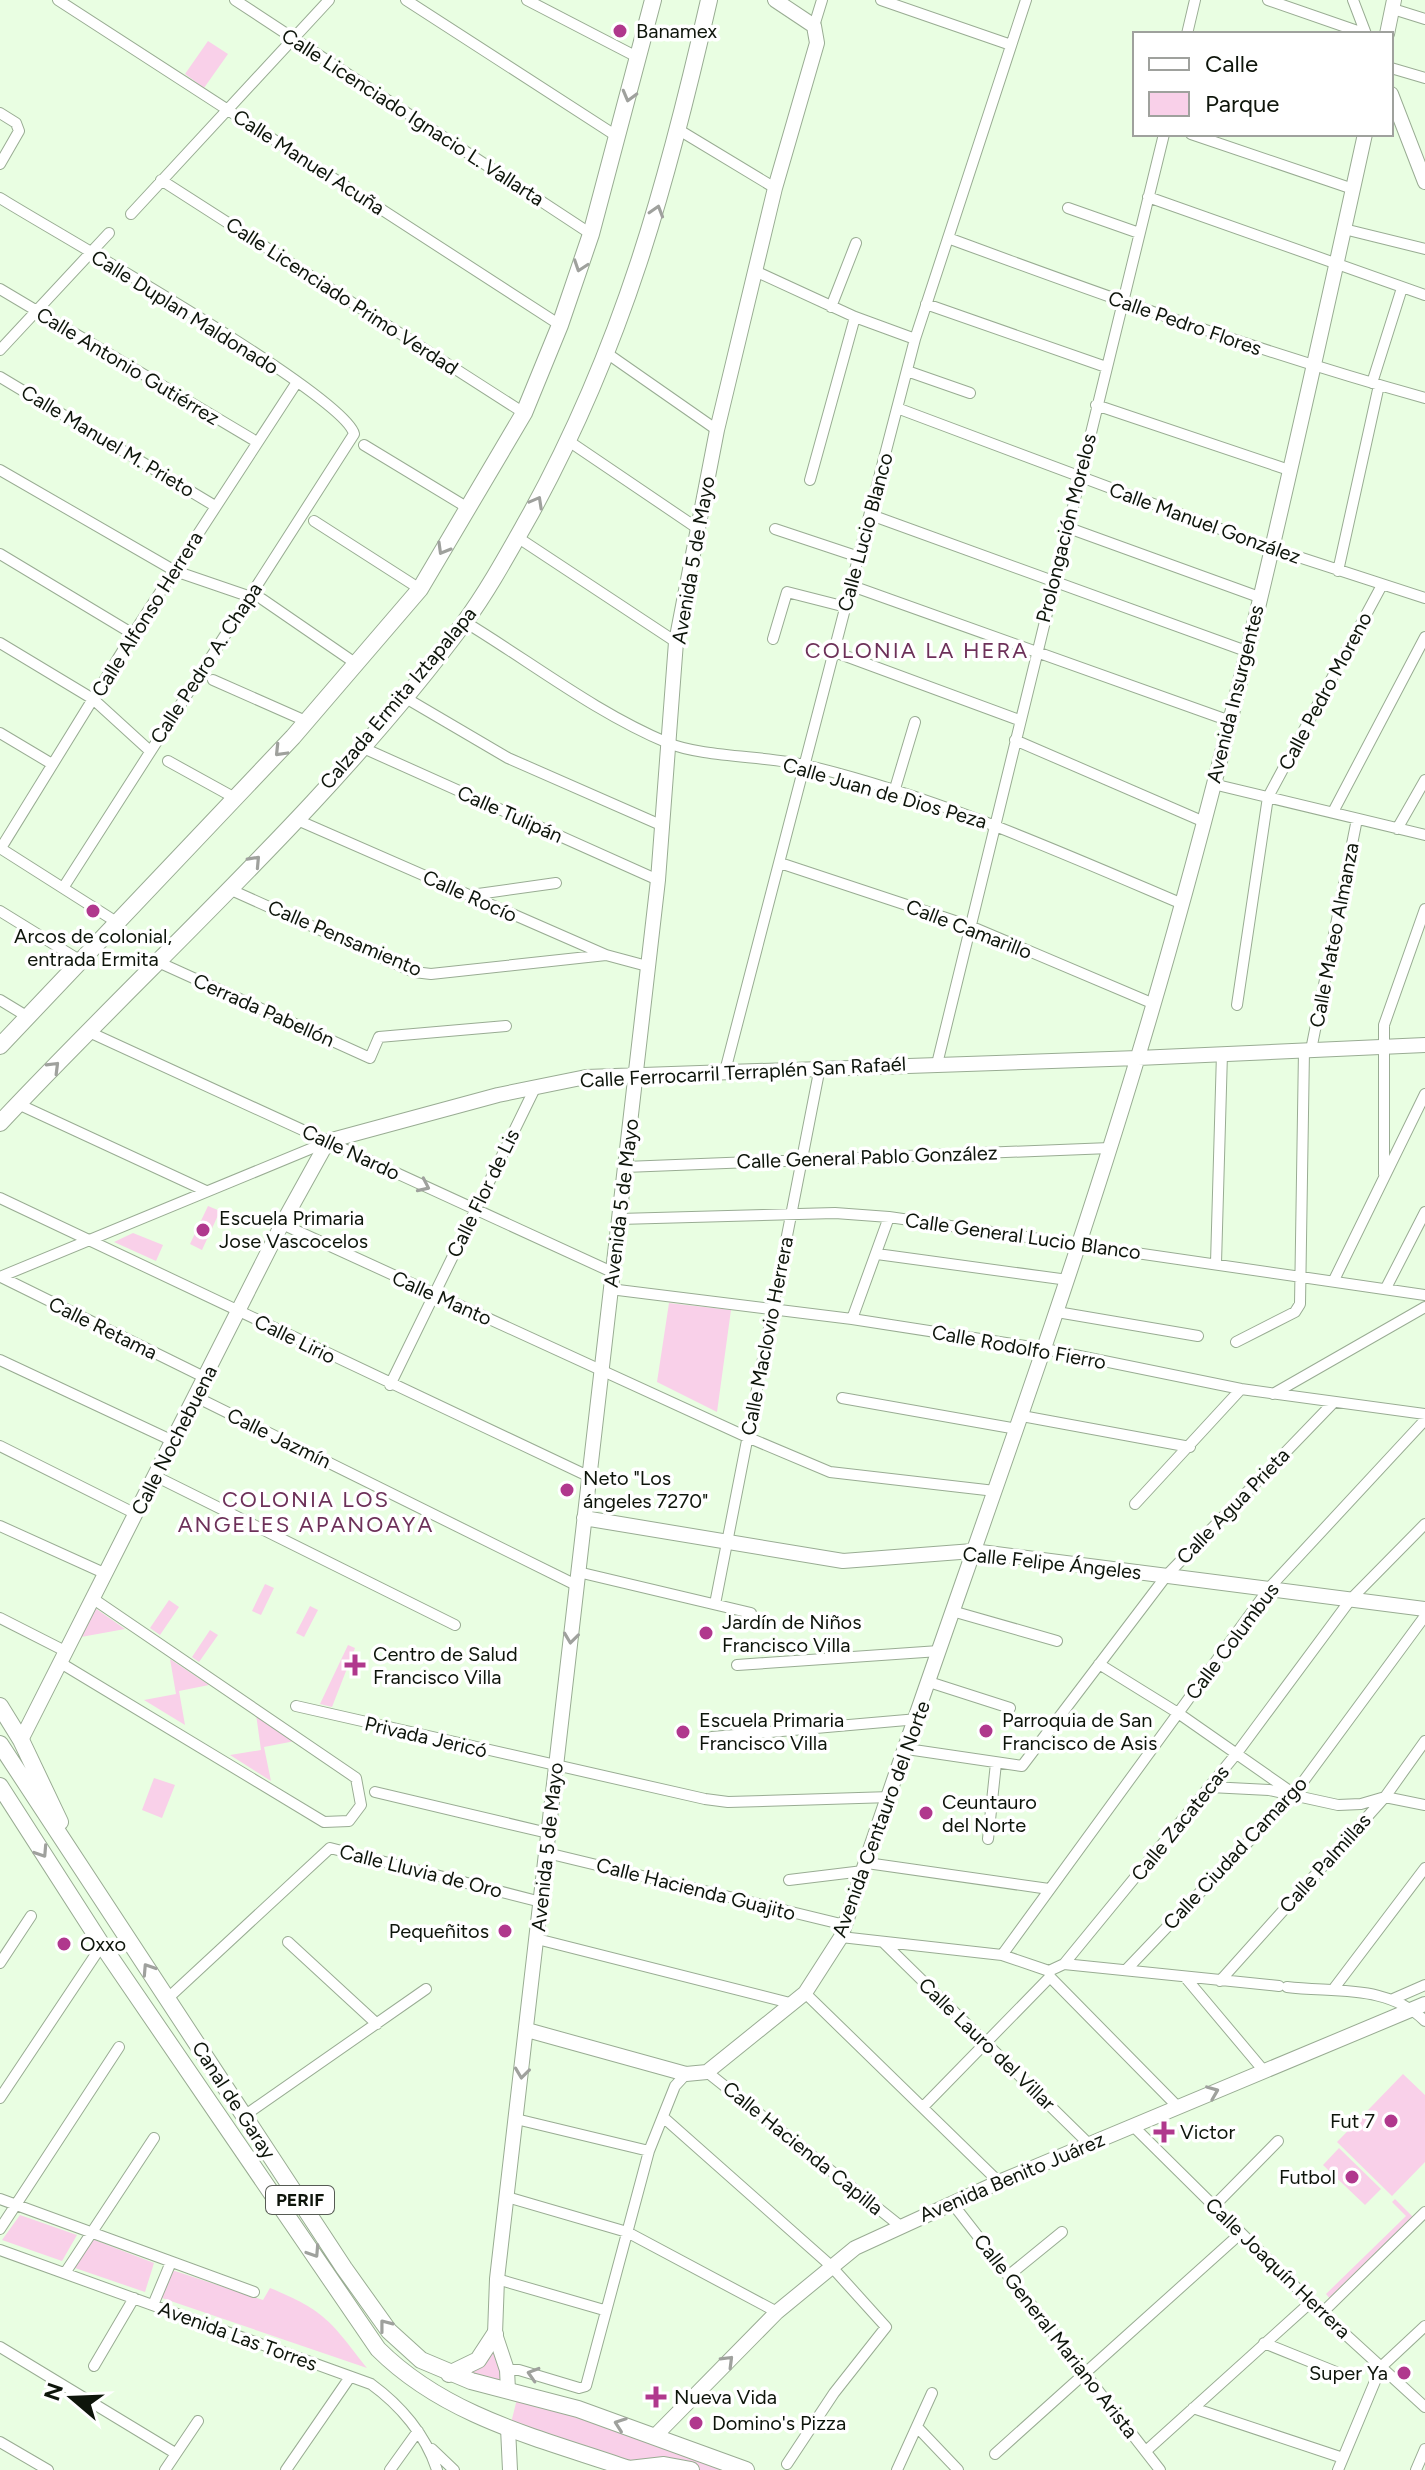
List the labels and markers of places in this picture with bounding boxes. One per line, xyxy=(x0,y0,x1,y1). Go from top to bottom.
place label: Banamex xyxy=(636,19,718,43)
marker: Banamex xyxy=(611,22,629,40)
marker: Arcos de colonial, entrada Ermita xyxy=(84,902,102,920)
place label: Arcos de colonial, entrada Ermita xyxy=(14,924,172,971)
place label: Escuela Primaria Jose Vascocelos xyxy=(219,1206,368,1253)
marker: Escuela Primaria Jose Vascocelos xyxy=(194,1221,212,1239)
place label: Neto "Los ángeles 7270" xyxy=(583,1466,708,1513)
marker: Neto "Los ángeles 7270" xyxy=(558,1481,576,1499)
place label: Jardín de Niños Francisco Villa xyxy=(722,1610,862,1657)
marker: Jardín de Niños Francisco Villa xyxy=(697,1624,715,1642)
place label: Centro de Salud Francisco Villa xyxy=(373,1642,518,1689)
marker: Centro de Salud Francisco Villa xyxy=(344,1654,366,1676)
place label: Escuela Primaria Francisco Villa xyxy=(699,1708,844,1755)
place label: Parroquia de San Francisco de Asis xyxy=(1002,1708,1157,1755)
marker: Parroquia de San Francisco de Asis xyxy=(977,1722,995,1740)
marker: Escuela Primaria Francisco Villa xyxy=(674,1723,692,1741)
place label: Ceuntauro del Norte xyxy=(942,1790,1037,1837)
marker: Ceuntauro del Norte xyxy=(917,1804,935,1822)
place label: Pequeñitos xyxy=(389,1919,489,1943)
marker: Pequeñitos xyxy=(496,1922,514,1940)
place label: Oxxo xyxy=(80,1932,126,1956)
marker: Oxxo xyxy=(55,1935,73,1953)
place label: Fut 7 xyxy=(1330,2109,1375,2133)
marker: Fut 7 xyxy=(1382,2112,1400,2130)
place label: Victor xyxy=(1180,2120,1235,2144)
marker: Victor xyxy=(1155,2123,1173,2141)
place label: Futbol xyxy=(1279,2165,1336,2189)
marker: Futbol xyxy=(1343,2168,1361,2186)
place label: Super Ya xyxy=(1309,2361,1388,2385)
marker: Super Ya xyxy=(1395,2364,1413,2382)
place label: Nueva Vida xyxy=(674,2385,777,2409)
marker: Nueva Vida xyxy=(645,2386,667,2408)
place label: Domino's Pizza xyxy=(712,2411,846,2435)
marker: Domino's Pizza xyxy=(687,2414,705,2432)

